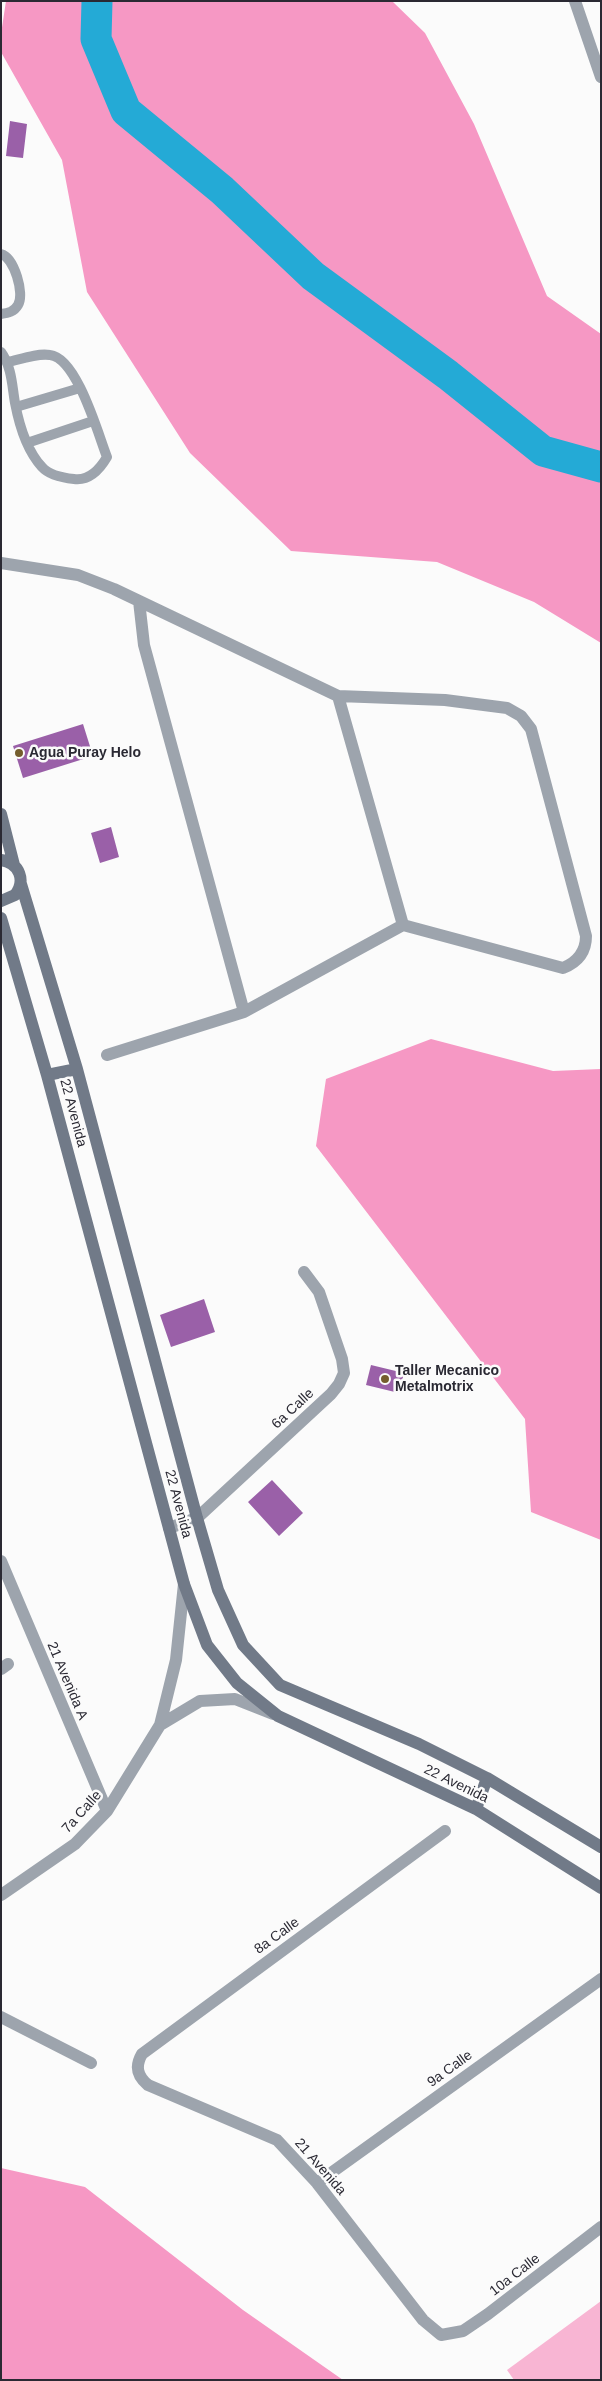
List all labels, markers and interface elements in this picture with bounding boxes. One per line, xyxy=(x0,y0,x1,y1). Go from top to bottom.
place label: Agua Puray Helo xyxy=(29,745,141,761)
marker: Agua Puray Helo xyxy=(13,747,25,759)
street label: 22 Avenida xyxy=(56,1077,90,1149)
place label: Taller Mecanico Metalmotrix xyxy=(395,1363,499,1395)
marker: Taller Mecanico Metalmotrix xyxy=(379,1373,391,1385)
street label: 6a Calle xyxy=(268,1385,318,1433)
street label: 22 Avenida xyxy=(161,1468,195,1540)
street label: 21 Avenida A xyxy=(43,1640,91,1722)
street label: 22 Avenida xyxy=(421,1761,491,1807)
street label: 7a Calle xyxy=(59,1787,105,1837)
street label: 8a Calle xyxy=(251,1914,303,1958)
street label: 9a Calle xyxy=(424,2047,476,2091)
street label: 21 Avenida xyxy=(291,2135,349,2199)
street label: 10a Calle xyxy=(487,2250,543,2300)

